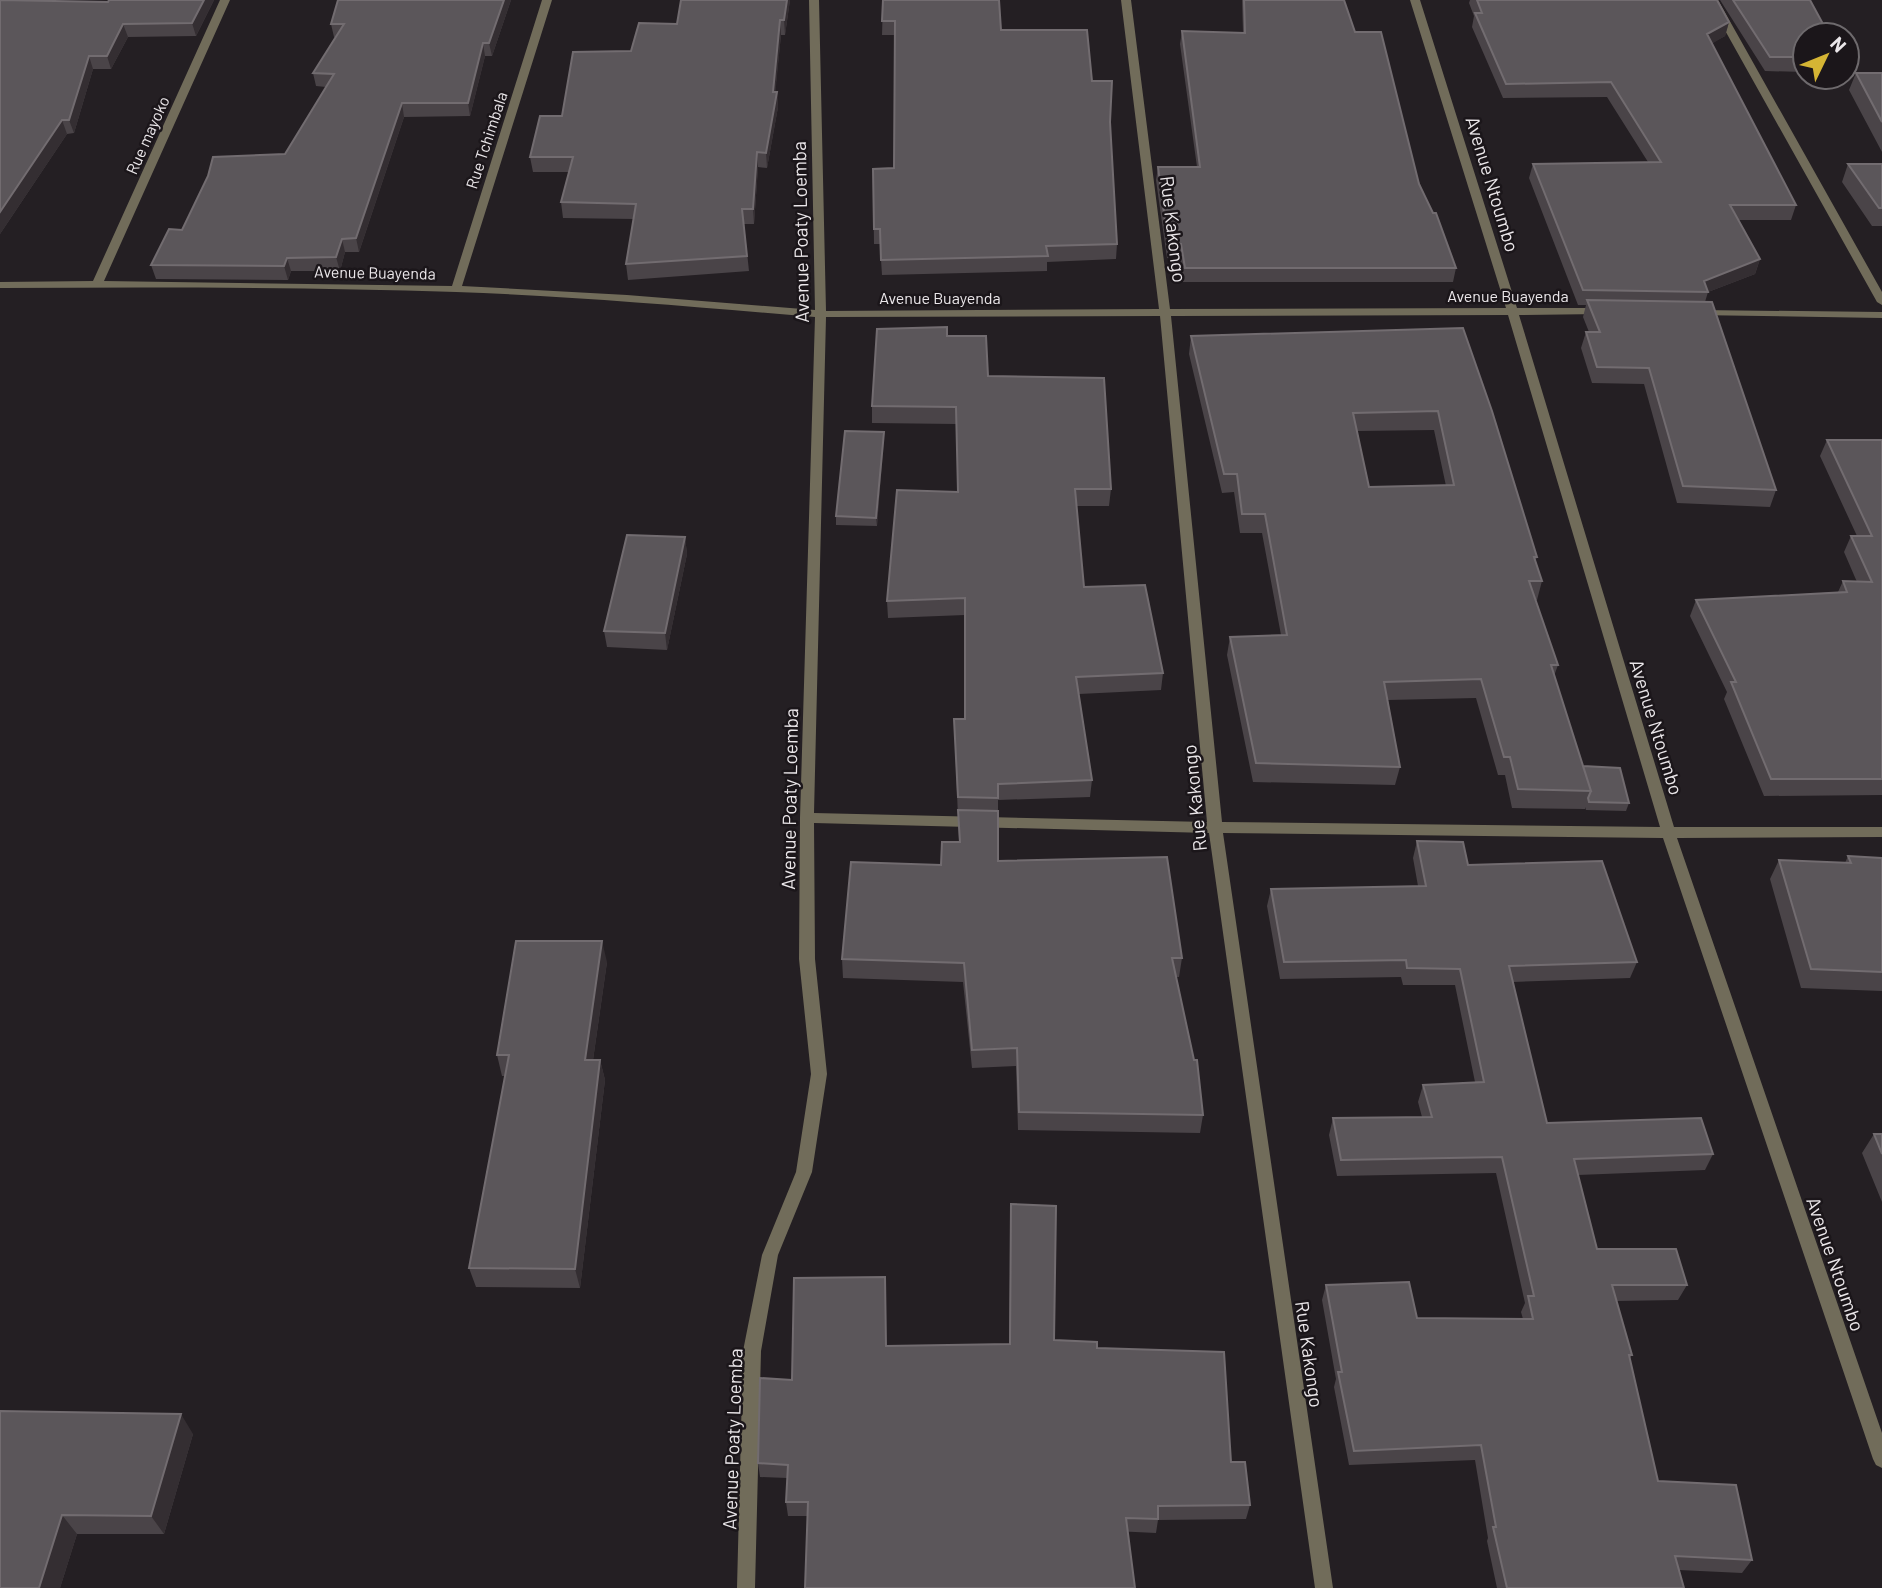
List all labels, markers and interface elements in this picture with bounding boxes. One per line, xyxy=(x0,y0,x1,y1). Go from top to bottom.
north arrow xyxy=(1791,21,1861,91)
text: N xyxy=(1826,32,1852,57)
street label: Rue Tchimbala xyxy=(461,89,511,191)
street label: Rue mayoko xyxy=(121,93,173,177)
street label: Avenue Ntoumbo xyxy=(1461,113,1525,255)
street label: Avenue Poaty Loemba xyxy=(787,141,813,323)
street label: Rue Kakongo xyxy=(1156,174,1192,284)
street label: Avenue Buayenda xyxy=(314,261,436,283)
street label: Avenue Buayenda xyxy=(1447,286,1569,305)
street label: Avenue Buayenda xyxy=(879,288,1001,307)
street label: Avenue Ntoumbo xyxy=(1625,656,1689,798)
street label: Avenue Poaty Loemba xyxy=(776,708,802,890)
street label: Rue Kakongo xyxy=(1177,743,1211,853)
street label: Avenue Ntoumbo xyxy=(1802,1194,1870,1334)
street label: Rue Kakongo xyxy=(1291,1299,1329,1409)
street label: Avenue Poaty Loemba xyxy=(717,1348,747,1530)

